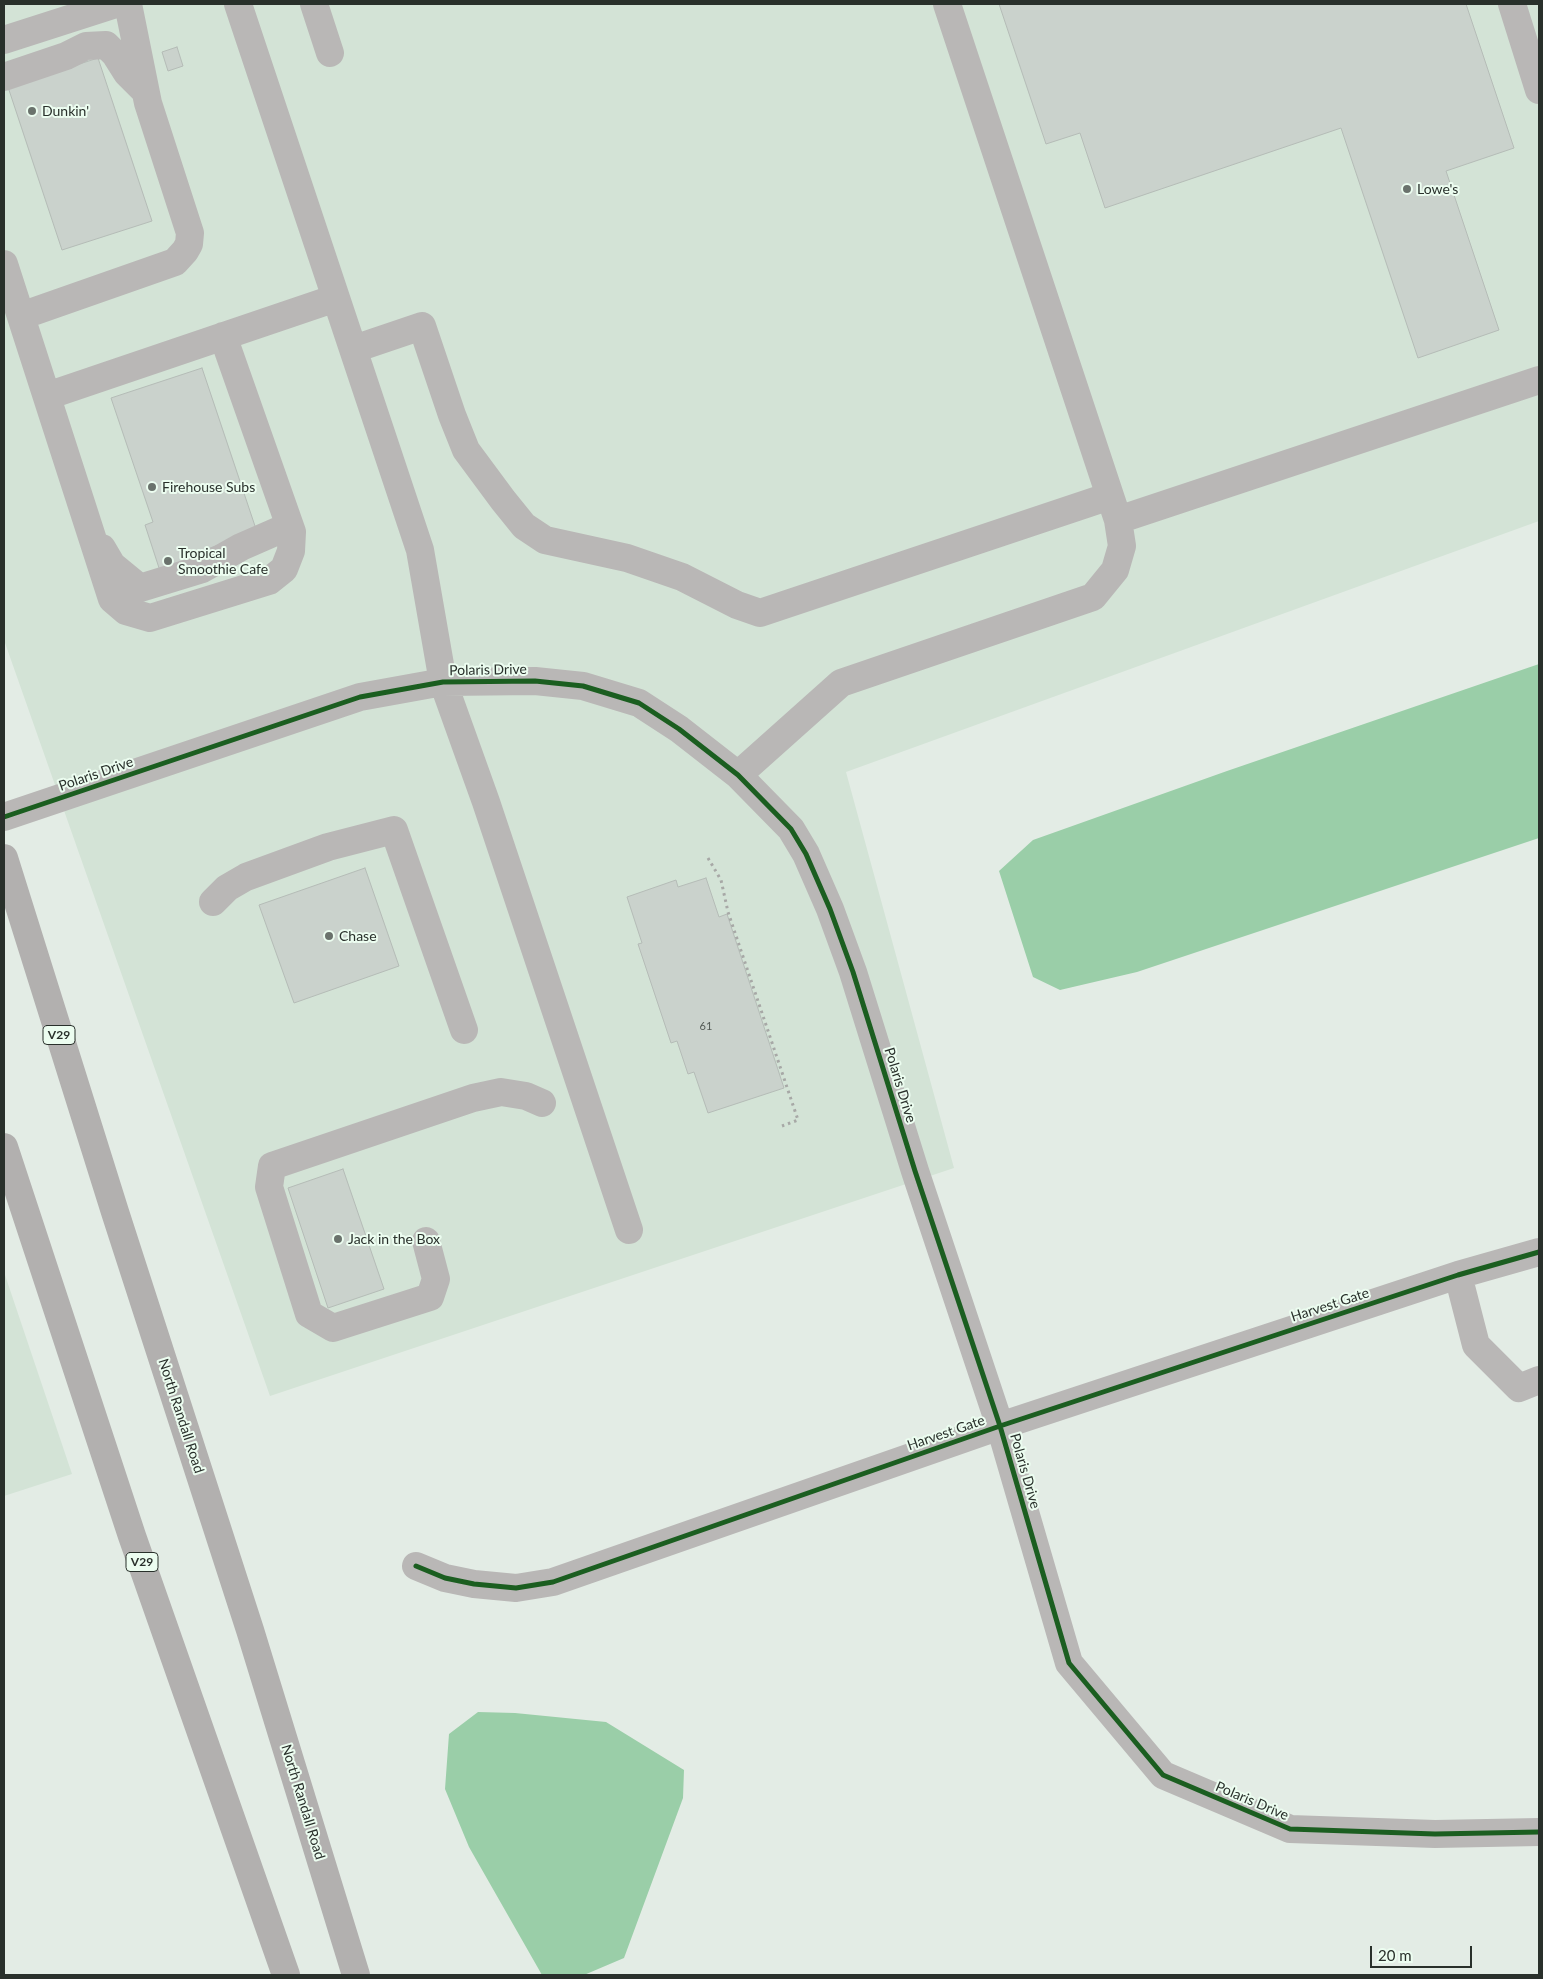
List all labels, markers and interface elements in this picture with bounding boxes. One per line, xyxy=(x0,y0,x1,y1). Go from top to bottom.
place label: Dunkin' xyxy=(42,103,89,119)
marker: Dunkin' xyxy=(26,105,38,117)
place label: Lowe's xyxy=(1417,181,1458,197)
marker: Lowe's xyxy=(1401,183,1413,195)
place label: Firehouse Subs xyxy=(162,479,255,495)
marker: Firehouse Subs xyxy=(146,481,158,493)
place label: Tropical Smoothie Cafe xyxy=(178,545,268,578)
marker: Tropical Smoothie Cafe xyxy=(162,555,174,567)
street label: Polaris Drive xyxy=(449,661,527,679)
street label: Polaris Drive xyxy=(57,753,135,795)
place label: Chase xyxy=(339,928,377,944)
marker: Chase xyxy=(323,930,335,942)
house number: 61 xyxy=(700,1019,712,1033)
road number: V29 xyxy=(43,1026,75,1044)
street label: Polaris Drive xyxy=(881,1045,919,1125)
place label: Jack in the Box xyxy=(348,1231,440,1247)
marker: Jack in the Box xyxy=(332,1233,344,1245)
street label: Harvest Gate xyxy=(1289,1284,1371,1326)
street label: North Randall Road xyxy=(155,1357,207,1475)
street label: Harvest Gate xyxy=(905,1412,987,1454)
street label: Polaris Drive xyxy=(1006,1431,1044,1511)
road number: V29 xyxy=(126,1552,158,1571)
street label: North Randall Road xyxy=(278,1742,328,1862)
street label: Polaris Drive xyxy=(1213,1778,1291,1824)
scale bar xyxy=(1373,1936,1476,1968)
text: 20 m xyxy=(1378,1946,1412,1964)

